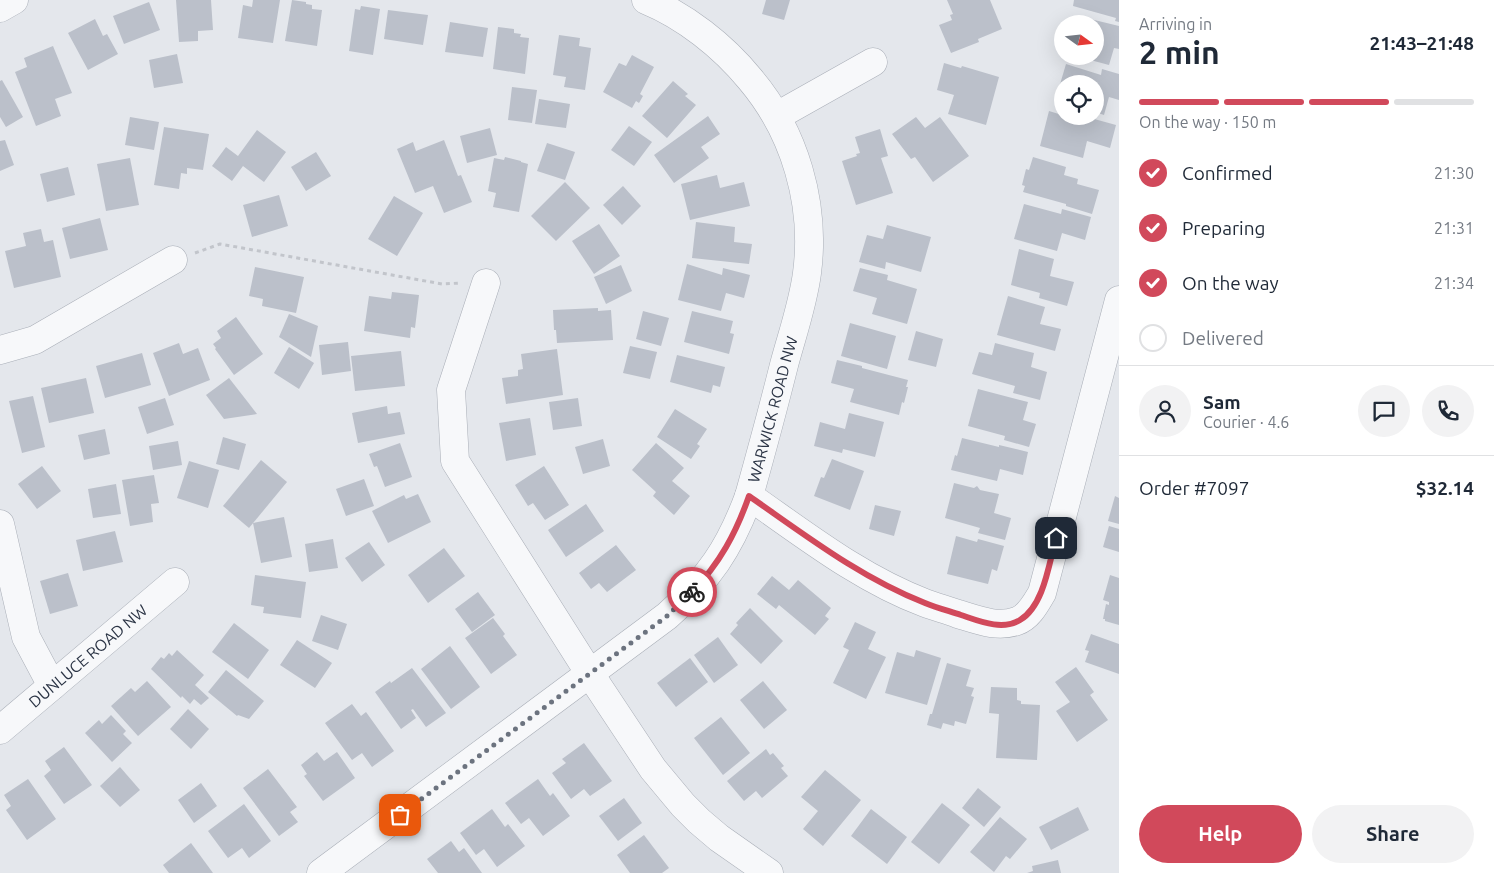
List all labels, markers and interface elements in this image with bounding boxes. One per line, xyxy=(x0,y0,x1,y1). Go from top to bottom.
north arrow xyxy=(1054,15,1104,65)
map controls xyxy=(1054,15,1104,125)
text: Arriving in xyxy=(1139,15,1212,33)
text: 21:43–21:48 xyxy=(1369,32,1474,54)
text: 2 min xyxy=(1139,34,1220,70)
button: locate xyxy=(1054,75,1104,125)
text: On the way · 150 m xyxy=(1139,113,1276,131)
icon: check xyxy=(1139,159,1167,187)
text: Confirmed xyxy=(1182,162,1273,184)
text: 21:30 xyxy=(1434,164,1474,182)
icon: check xyxy=(1139,214,1167,242)
text: Preparing xyxy=(1182,217,1266,239)
text: 21:31 xyxy=(1434,219,1474,237)
icon: check xyxy=(1139,269,1167,297)
text: On the way xyxy=(1182,272,1279,294)
text: 21:34 xyxy=(1434,274,1474,292)
text: Delivered xyxy=(1182,327,1264,349)
street label: WARWICK ROAD NW xyxy=(744,334,801,485)
button: person xyxy=(1139,385,1191,437)
button: chat xyxy=(1358,385,1410,437)
button: phone xyxy=(1422,385,1474,437)
text: Sam xyxy=(1203,391,1241,413)
text: Courier · 4.6 xyxy=(1203,413,1289,431)
text: Order #7097 xyxy=(1139,477,1249,499)
text: $32.14 xyxy=(1416,477,1474,499)
pin xyxy=(1035,517,1077,559)
icon: home xyxy=(1042,524,1070,552)
courier xyxy=(667,567,717,617)
icon: bike xyxy=(678,578,706,606)
street label: DUNLUCE ROAD NW xyxy=(25,601,151,711)
pin xyxy=(379,794,421,836)
icon: bag xyxy=(386,801,414,829)
button: Help xyxy=(1139,805,1302,863)
button: Share xyxy=(1312,805,1474,863)

